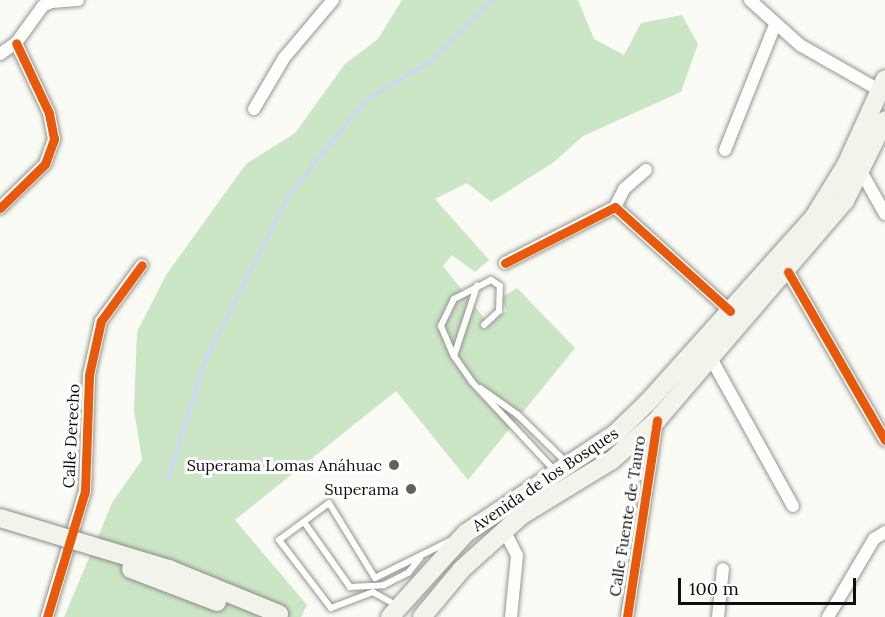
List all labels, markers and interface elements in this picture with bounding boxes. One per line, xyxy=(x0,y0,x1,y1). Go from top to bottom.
street label: Calle Derecho xyxy=(59,383,83,489)
street label: Avenida de los Bosques xyxy=(468,423,622,535)
street label: Calle Fuente de Tauro xyxy=(605,434,649,598)
place label: Superama Lomas Anáhuac xyxy=(187,455,382,475)
marker: Superama Lomas Anáhuac xyxy=(387,458,401,472)
place label: Superama xyxy=(325,479,399,499)
marker: Superama xyxy=(404,482,418,496)
scale bar xyxy=(681,566,860,604)
text: 100 m xyxy=(689,577,739,600)

